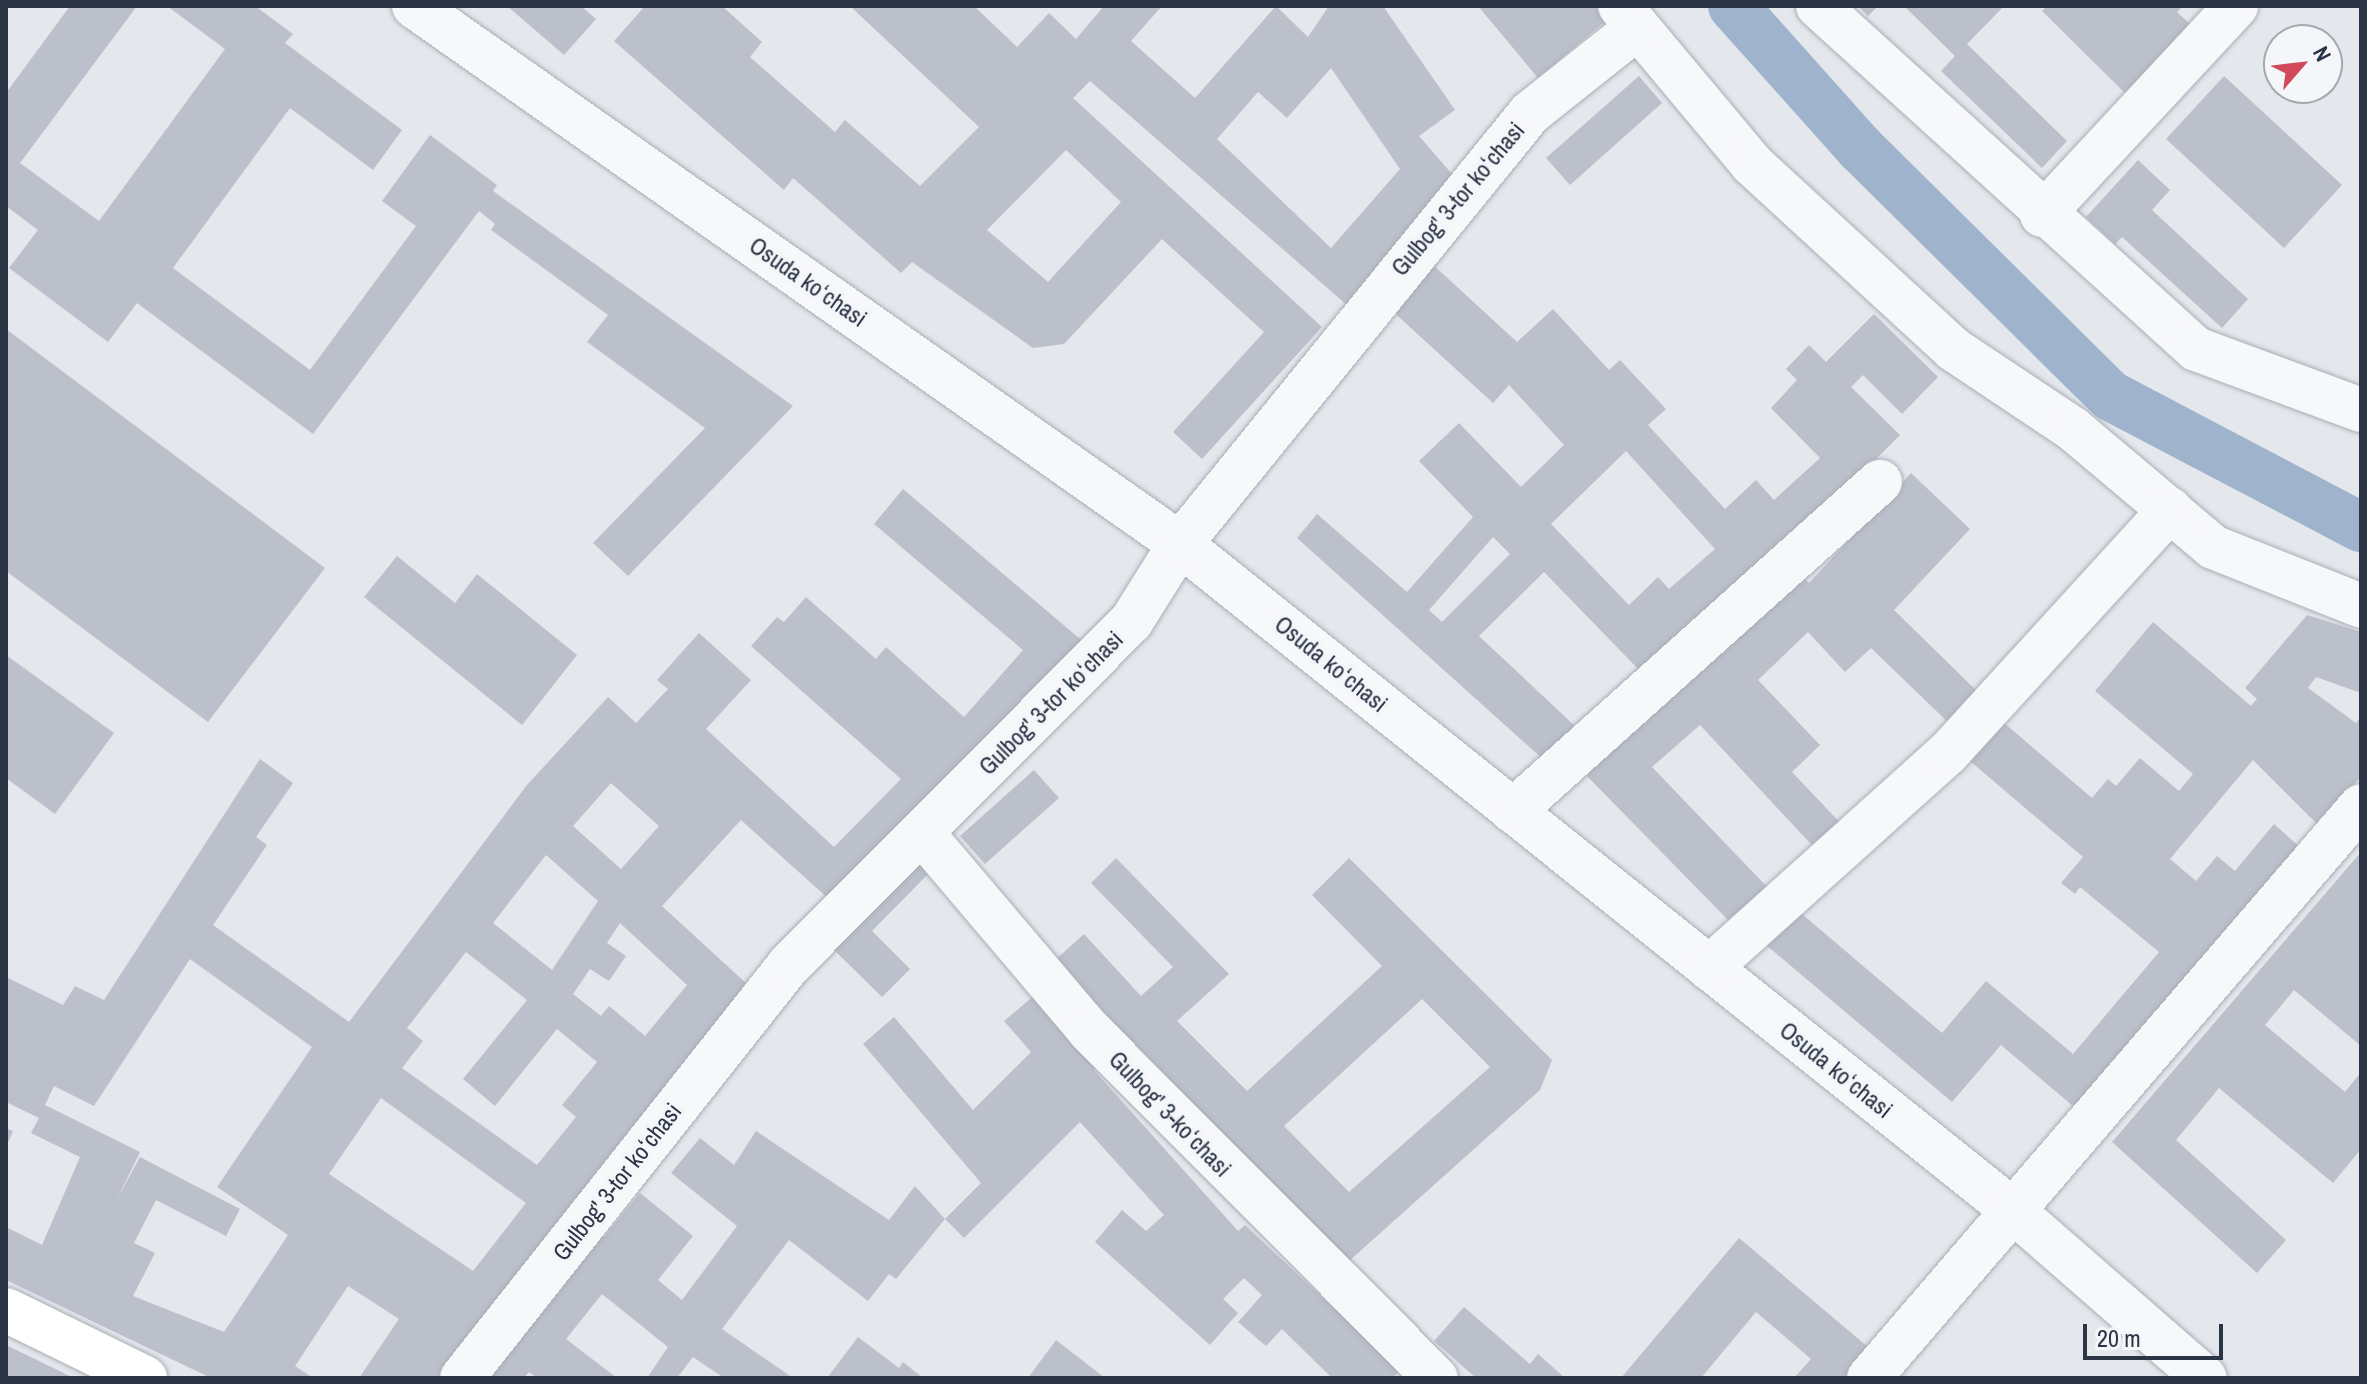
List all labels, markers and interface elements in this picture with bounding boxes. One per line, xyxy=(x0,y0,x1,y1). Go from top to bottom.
north arrow xyxy=(2263,24,2343,104)
text: N xyxy=(2306,41,2339,66)
street label: Gulbog' 3-tor koʻchasi xyxy=(1385,116,1531,282)
street label: Osuda koʻchasi xyxy=(744,231,872,333)
street label: Osuda koʻchasi xyxy=(1269,610,1393,718)
street label: Gulbog' 3-tor koʻchasi xyxy=(973,625,1129,781)
street label: Osuda koʻchasi xyxy=(1774,1016,1898,1124)
street label: Gulbog' 3-koʻchasi xyxy=(1103,1045,1237,1183)
street label: Gulbog' 3-tor koʻchasi xyxy=(547,1098,687,1266)
scale bar xyxy=(2087,1308,2227,1358)
text: 20 m xyxy=(2097,1322,2141,1354)

